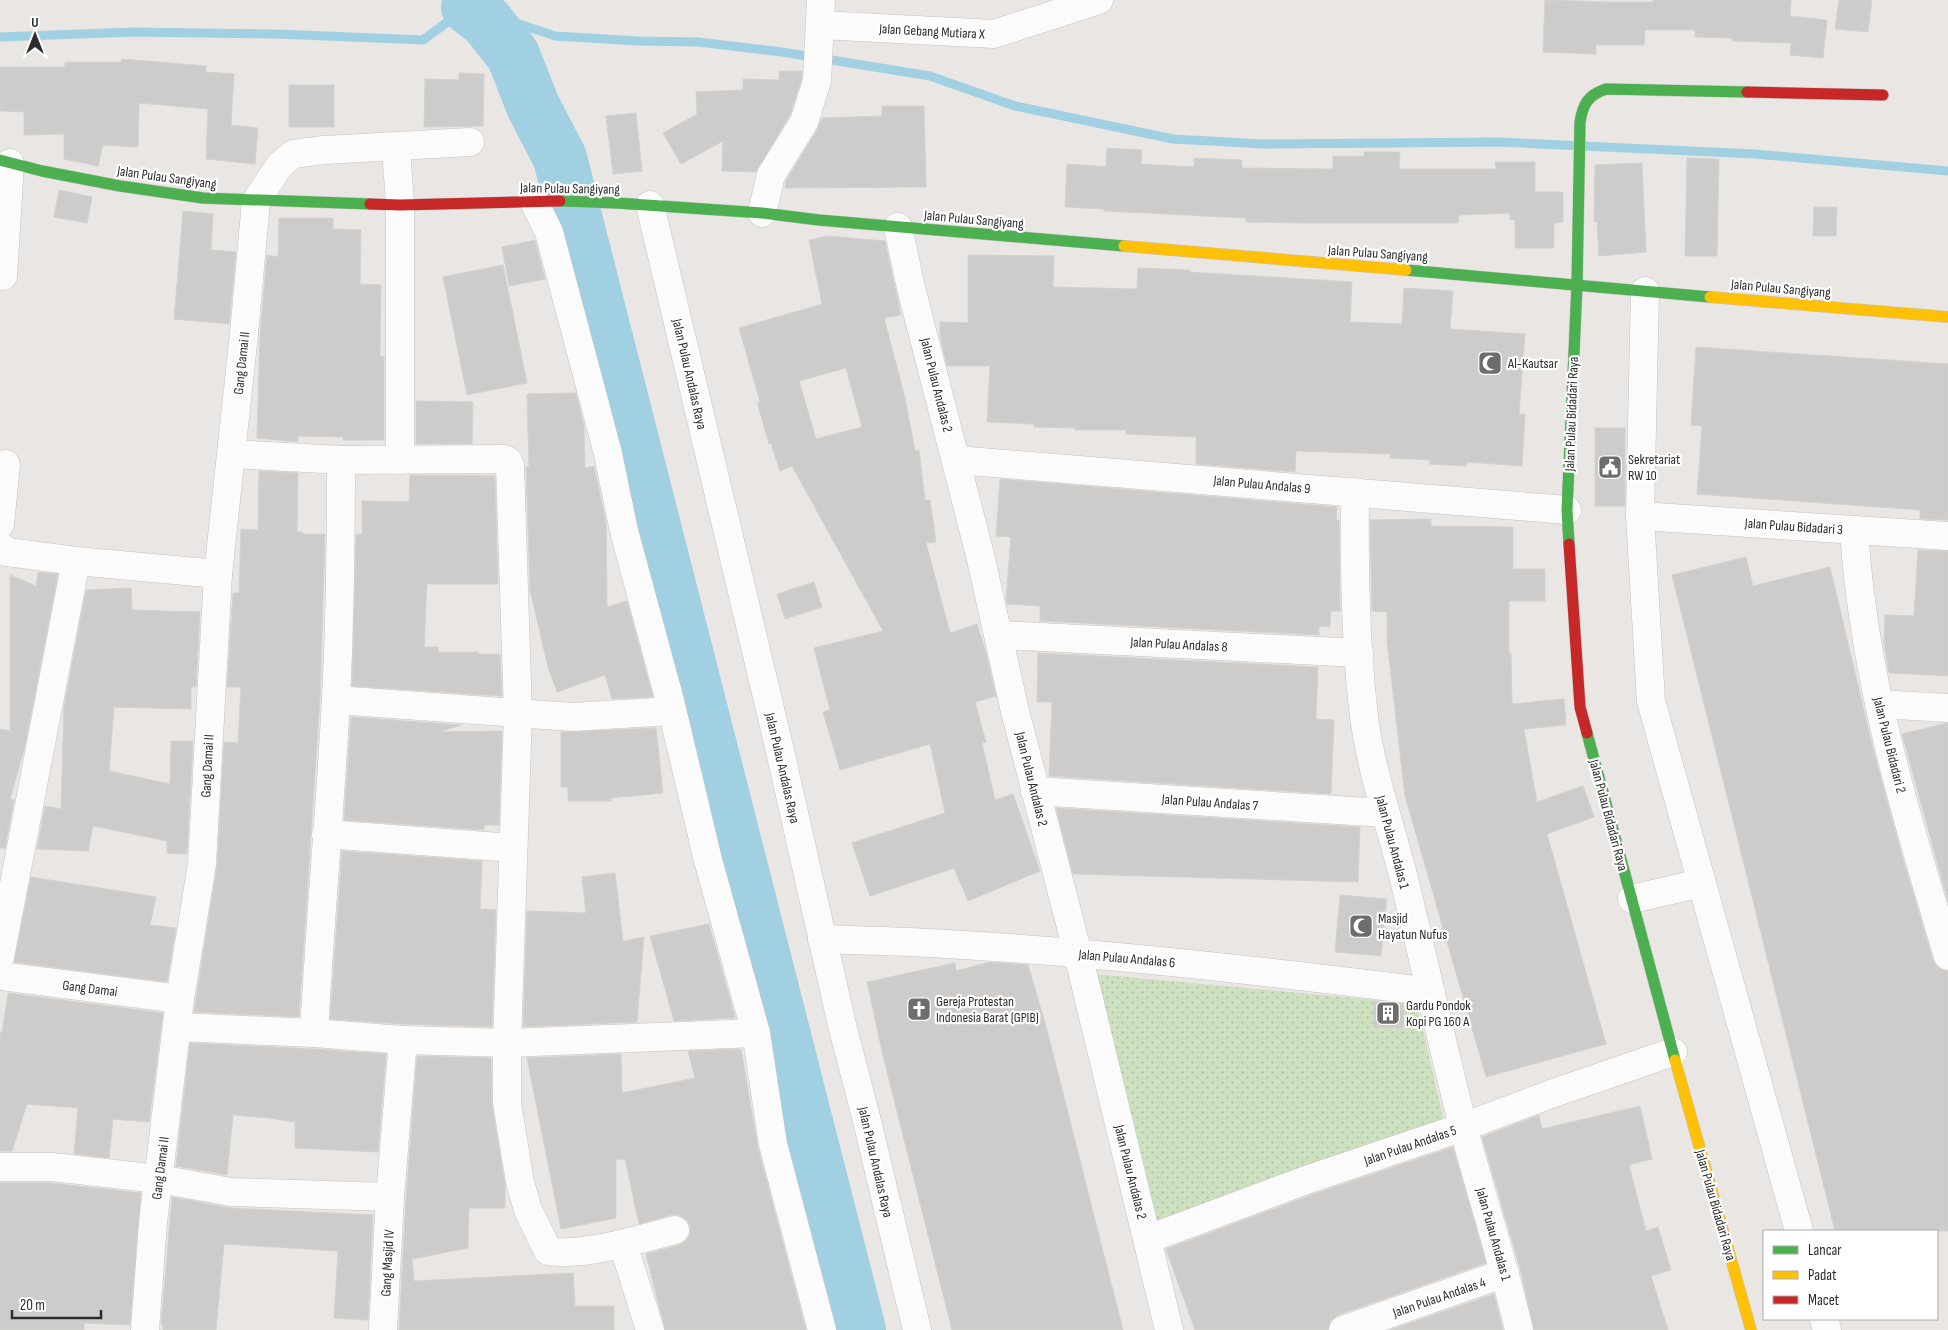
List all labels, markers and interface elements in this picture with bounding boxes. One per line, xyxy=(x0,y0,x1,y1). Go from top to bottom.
north arrow xyxy=(10,10,60,60)
text: U xyxy=(31,14,39,31)
street label: Jalan Gebang Mutiara X xyxy=(878,20,985,43)
street label: Jalan Pulau Sangiyang xyxy=(115,162,218,193)
street label: Jalan Pulau Sangiyang xyxy=(519,179,621,198)
street label: Jalan Pulau Sangiyang xyxy=(922,207,1025,232)
street label: Jalan Pulau Sangiyang xyxy=(1326,241,1429,265)
street label: Jalan Pulau Sangiyang xyxy=(1729,276,1832,301)
street label: Jalan Pulau Andalas Raya xyxy=(668,316,711,431)
street label: Gang Damai II xyxy=(230,331,253,395)
street label: Jalan Pulau Andalas 2 xyxy=(916,335,957,434)
mosque icon: Al-Kautsar xyxy=(1477,350,1503,376)
place label: Al-Kautsar xyxy=(1507,355,1558,372)
street label: Jalan Pulau Bidadari Raya xyxy=(1561,356,1582,473)
place label: Sekretariat RW 10 xyxy=(1628,451,1680,484)
public building icon: Sekretariat RW 10 xyxy=(1597,454,1623,480)
street label: Jalan Pulau Andalas 9 xyxy=(1212,472,1311,497)
street label: Jalan Pulau Bidadari 3 xyxy=(1743,515,1844,538)
street label: Jalan Pulau Andalas 8 xyxy=(1129,633,1228,656)
street label: Jalan Pulau Bidadari 2 xyxy=(1869,694,1910,795)
street label: Jalan Pulau Andalas Raya xyxy=(761,710,804,825)
street label: Jalan Pulau Andalas 2 xyxy=(1011,729,1052,828)
street label: Gang Damai II xyxy=(197,734,218,798)
street label: Jalan Pulau Bidadari Raya xyxy=(1585,757,1632,873)
street label: Jalan Pulau Andalas 7 xyxy=(1160,791,1259,814)
street label: Jalan Pulau Andalas 1 xyxy=(1372,793,1413,891)
place label: Masjid Hayatun Nufus xyxy=(1378,910,1447,943)
mosque icon: Masjid Hayatun Nufus xyxy=(1348,913,1374,939)
street label: Jalan Pulau Andalas 6 xyxy=(1077,946,1176,971)
street label: Gang Damai xyxy=(61,977,118,1000)
place label: Gereja Protestan Indonesia Barat (GPIB) xyxy=(936,993,1039,1026)
church icon: Gereja Protestan Indonesia Barat (GPIB) xyxy=(906,996,932,1022)
place label: Gardu Pondok Kopi PG 160 A xyxy=(1406,997,1471,1030)
building icon: Gardu Pondok Kopi PG 160 A xyxy=(1375,1000,1401,1026)
street label: Jalan Pulau Andalas Raya xyxy=(854,1104,897,1219)
street label: Jalan Pulau Andalas 2 xyxy=(1110,1122,1151,1221)
street label: Jalan Pulau Andalas 5 xyxy=(1361,1122,1459,1170)
street label: Gang Damai II xyxy=(148,1136,173,1200)
street label: Jalan Pulau Bidadari Raya xyxy=(1691,1147,1739,1263)
street label: Jalan Pulau Andalas 1 xyxy=(1472,1185,1515,1283)
street label: Gang Masjid IV xyxy=(377,1228,398,1297)
legend xyxy=(1763,1230,1938,1320)
text: Lancar xyxy=(1808,1241,1842,1260)
text: Padat xyxy=(1808,1266,1837,1285)
street label: Jalan Pulau Andalas 4 xyxy=(1390,1274,1488,1322)
scale bar xyxy=(12,1288,101,1320)
text: Macet xyxy=(1808,1291,1840,1310)
text: 20 m xyxy=(20,1296,45,1315)

